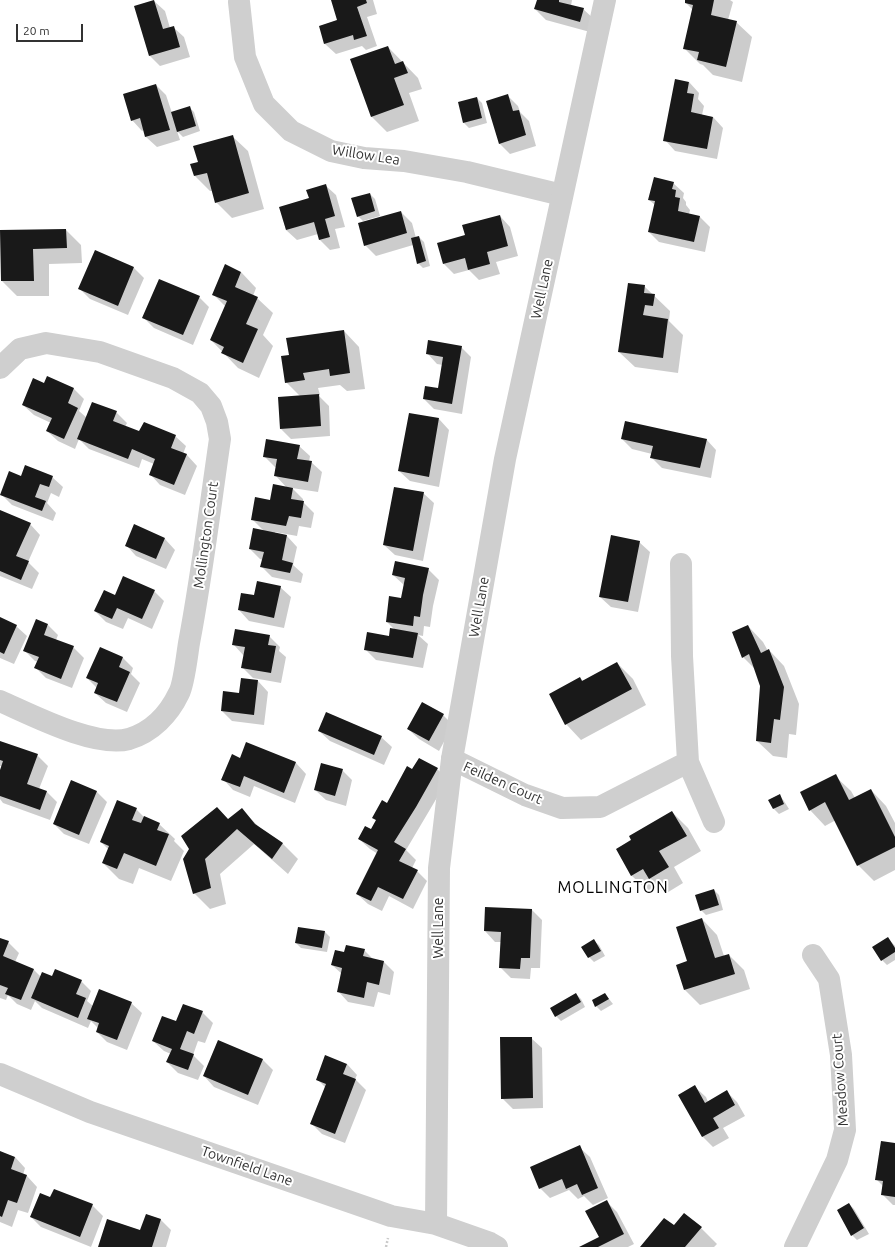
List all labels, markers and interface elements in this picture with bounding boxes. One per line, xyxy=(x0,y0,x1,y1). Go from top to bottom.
scale bar xyxy=(18,16,85,42)
text: 20 m xyxy=(23,24,50,37)
street label: Willow Lea xyxy=(331,141,401,169)
street label: Well Lane xyxy=(527,257,557,321)
street label: Mollington Court xyxy=(190,481,222,589)
street label: Well Lane xyxy=(465,575,493,639)
street label: Feilden Court xyxy=(461,758,545,808)
district label: MOLLINGTON xyxy=(557,878,669,898)
street label: Well Lane xyxy=(430,897,446,959)
street label: Meadow Court xyxy=(828,1033,852,1127)
street label: Townfield Lane xyxy=(199,1142,295,1190)

